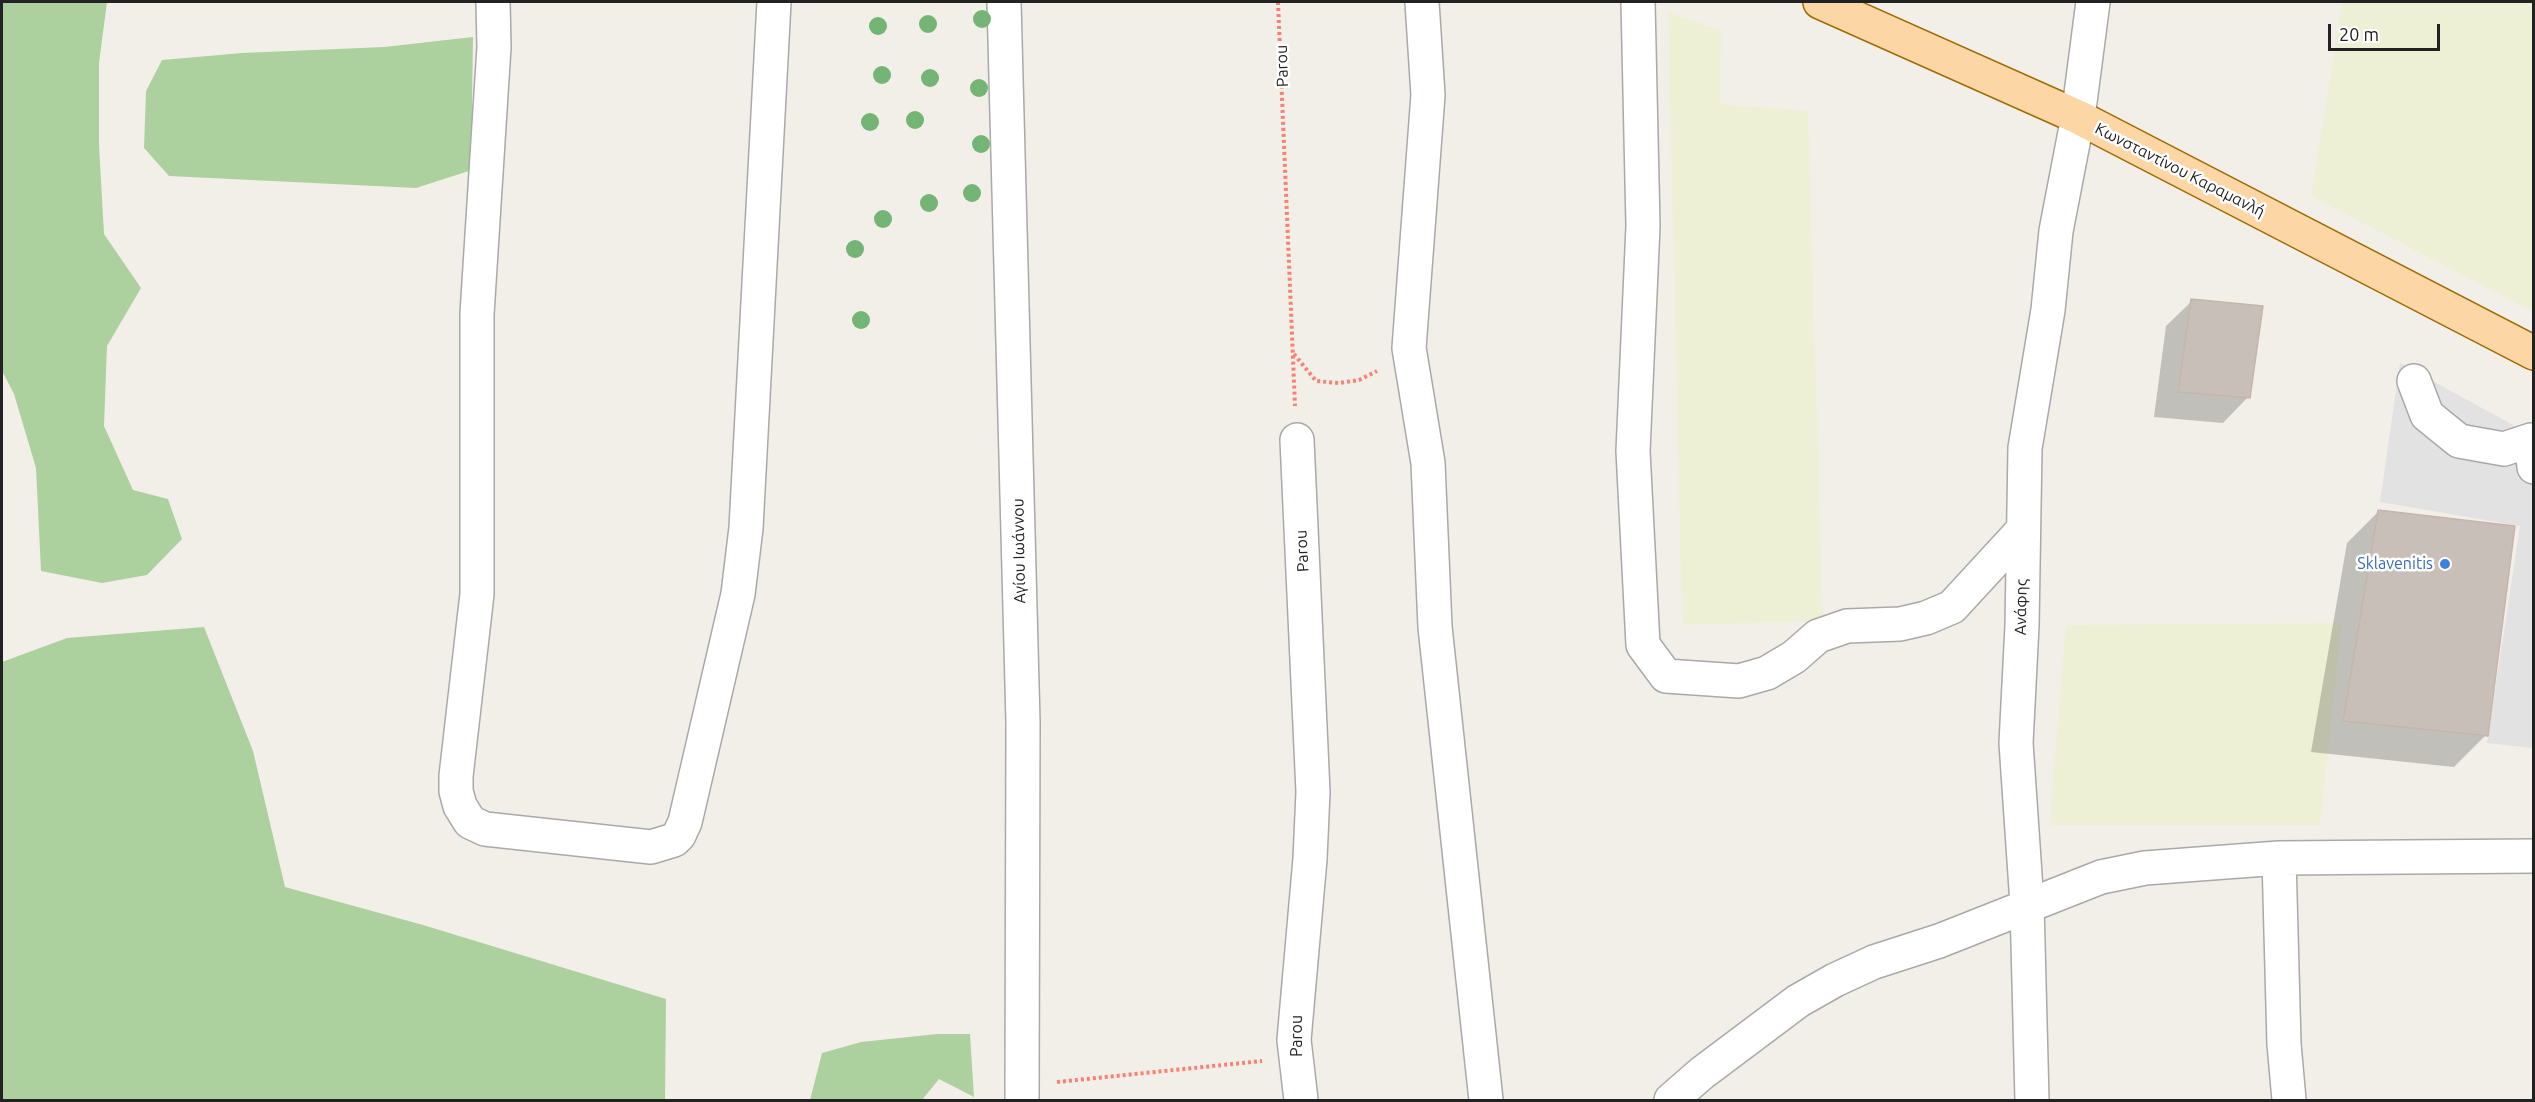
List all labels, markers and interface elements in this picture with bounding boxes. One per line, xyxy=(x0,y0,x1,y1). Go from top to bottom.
scale bar xyxy=(2331,12,2444,50)
text: 20 m xyxy=(2339,24,2379,44)
street label: Parou xyxy=(1272,45,1292,87)
street label: Κωνσταντίνου Καραμανλή xyxy=(2092,119,2268,221)
street label: Αγίου Ιωάννου xyxy=(1008,498,1030,604)
street label: Parou xyxy=(1291,529,1313,573)
place label: Sklavenitis xyxy=(2357,554,2433,574)
marker: Sklavenitis xyxy=(2438,557,2452,571)
street label: Ανάφης xyxy=(2011,579,2031,635)
street label: Parou xyxy=(1287,1015,1307,1057)

